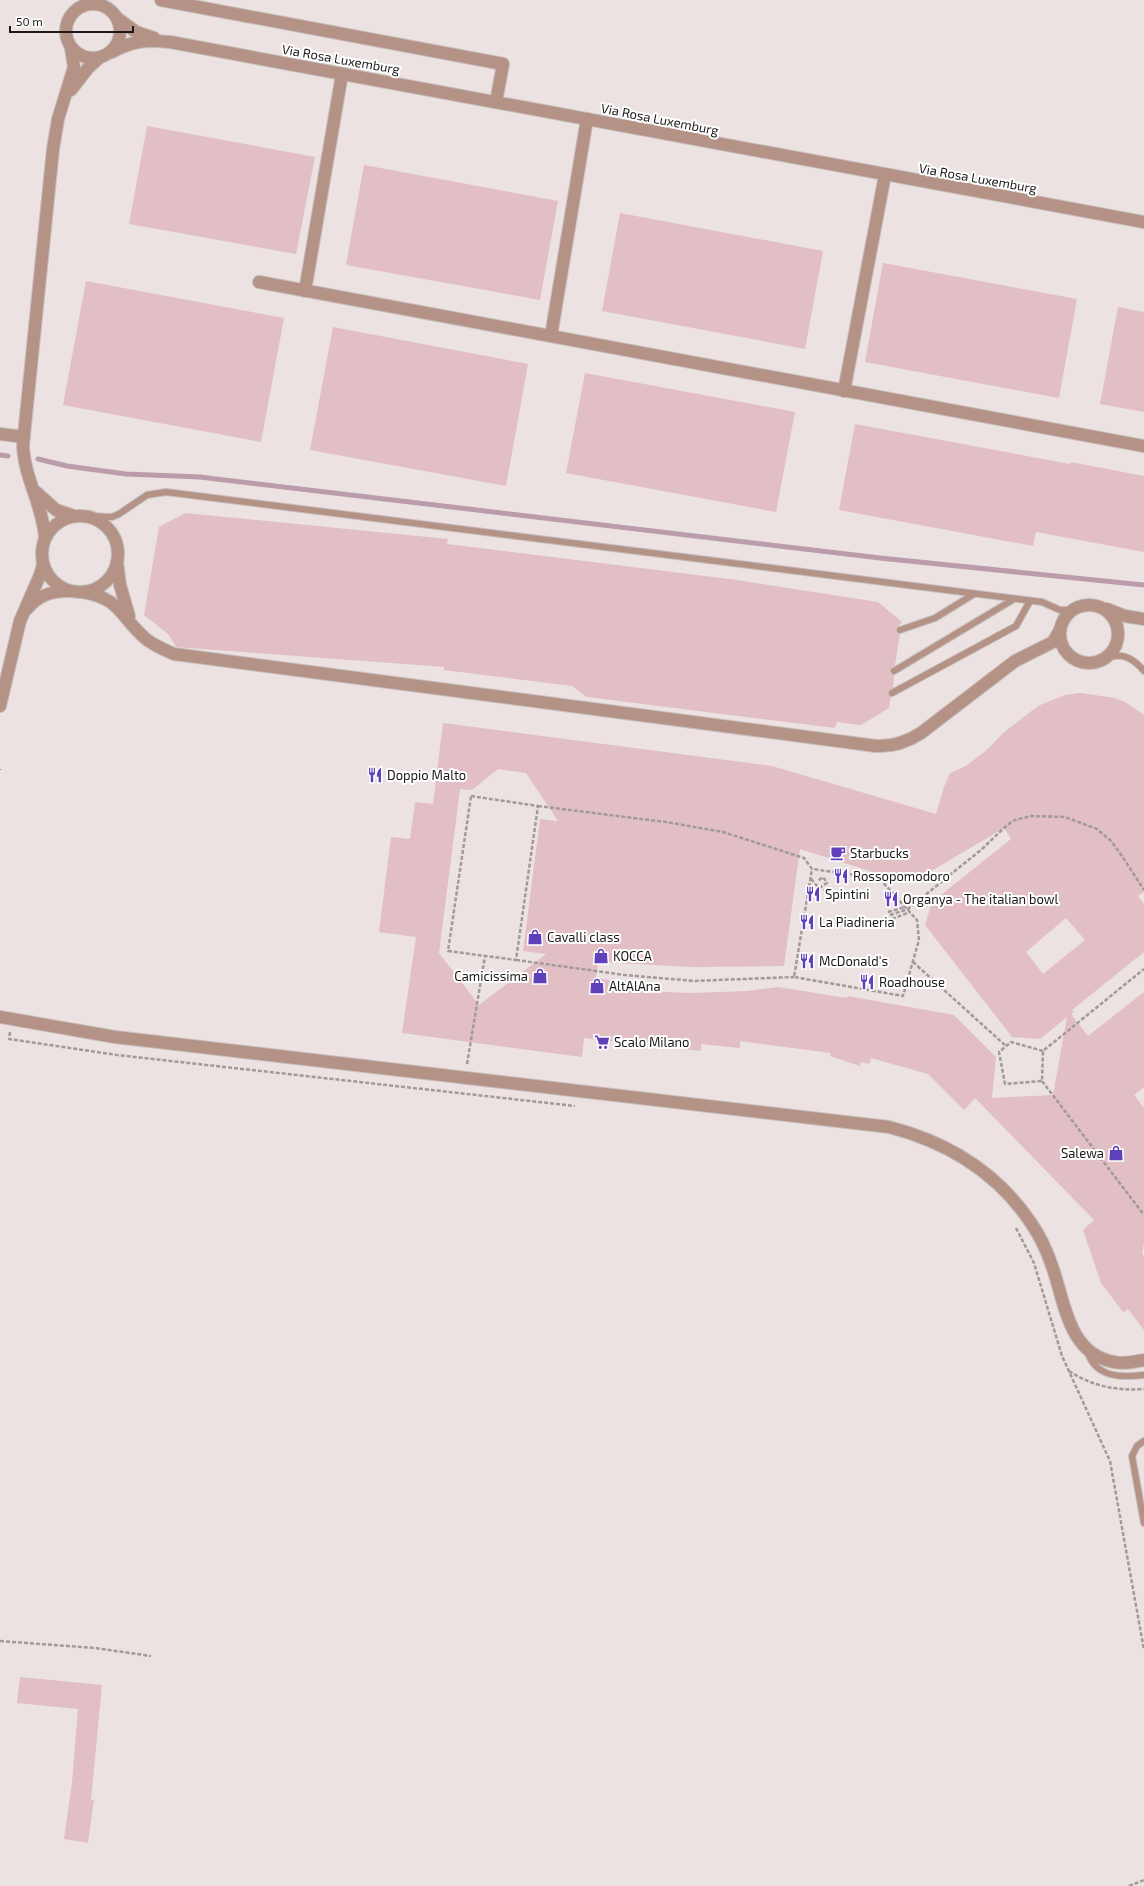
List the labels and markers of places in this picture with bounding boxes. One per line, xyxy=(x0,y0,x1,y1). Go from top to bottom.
restaurant icon: Doppio Malto xyxy=(366,766,384,784)
place label: Doppio Malto xyxy=(387,767,466,783)
cafe icon: Starbucks xyxy=(829,844,847,862)
place label: Starbucks xyxy=(850,845,909,861)
restaurant icon: Rossopomodoro xyxy=(832,867,850,885)
place label: Rossopomodoro xyxy=(853,868,950,884)
restaurant icon: Spintini xyxy=(804,885,822,903)
place label: Spintini xyxy=(825,886,870,902)
restaurant icon: Organya - The italian bowl xyxy=(882,890,900,908)
place label: Organya - The italian bowl xyxy=(903,891,1058,907)
restaurant icon: La Piadineria xyxy=(798,913,816,931)
place label: La Piadineria xyxy=(819,914,895,930)
shop icon: Cavalli class xyxy=(526,928,544,946)
place label: Cavalli class xyxy=(547,929,620,945)
shop icon: KOCCA xyxy=(592,947,610,965)
place label: KOCCA xyxy=(613,948,652,964)
restaurant icon: McDonald's xyxy=(798,952,816,970)
place label: McDonald's xyxy=(819,953,888,969)
shop icon: Camicissima xyxy=(531,967,549,985)
place label: Camicissima xyxy=(454,968,528,984)
restaurant icon: Roadhouse xyxy=(858,973,876,991)
place label: Roadhouse xyxy=(879,974,945,990)
shop icon: AltAlAna xyxy=(588,977,606,995)
place label: AltAlAna xyxy=(609,978,661,994)
supermarket icon: Scalo Milano xyxy=(593,1033,611,1051)
place label: Scalo Milano xyxy=(614,1034,690,1050)
shop icon: Salewa xyxy=(1107,1144,1125,1162)
place label: Salewa xyxy=(1061,1145,1104,1161)

